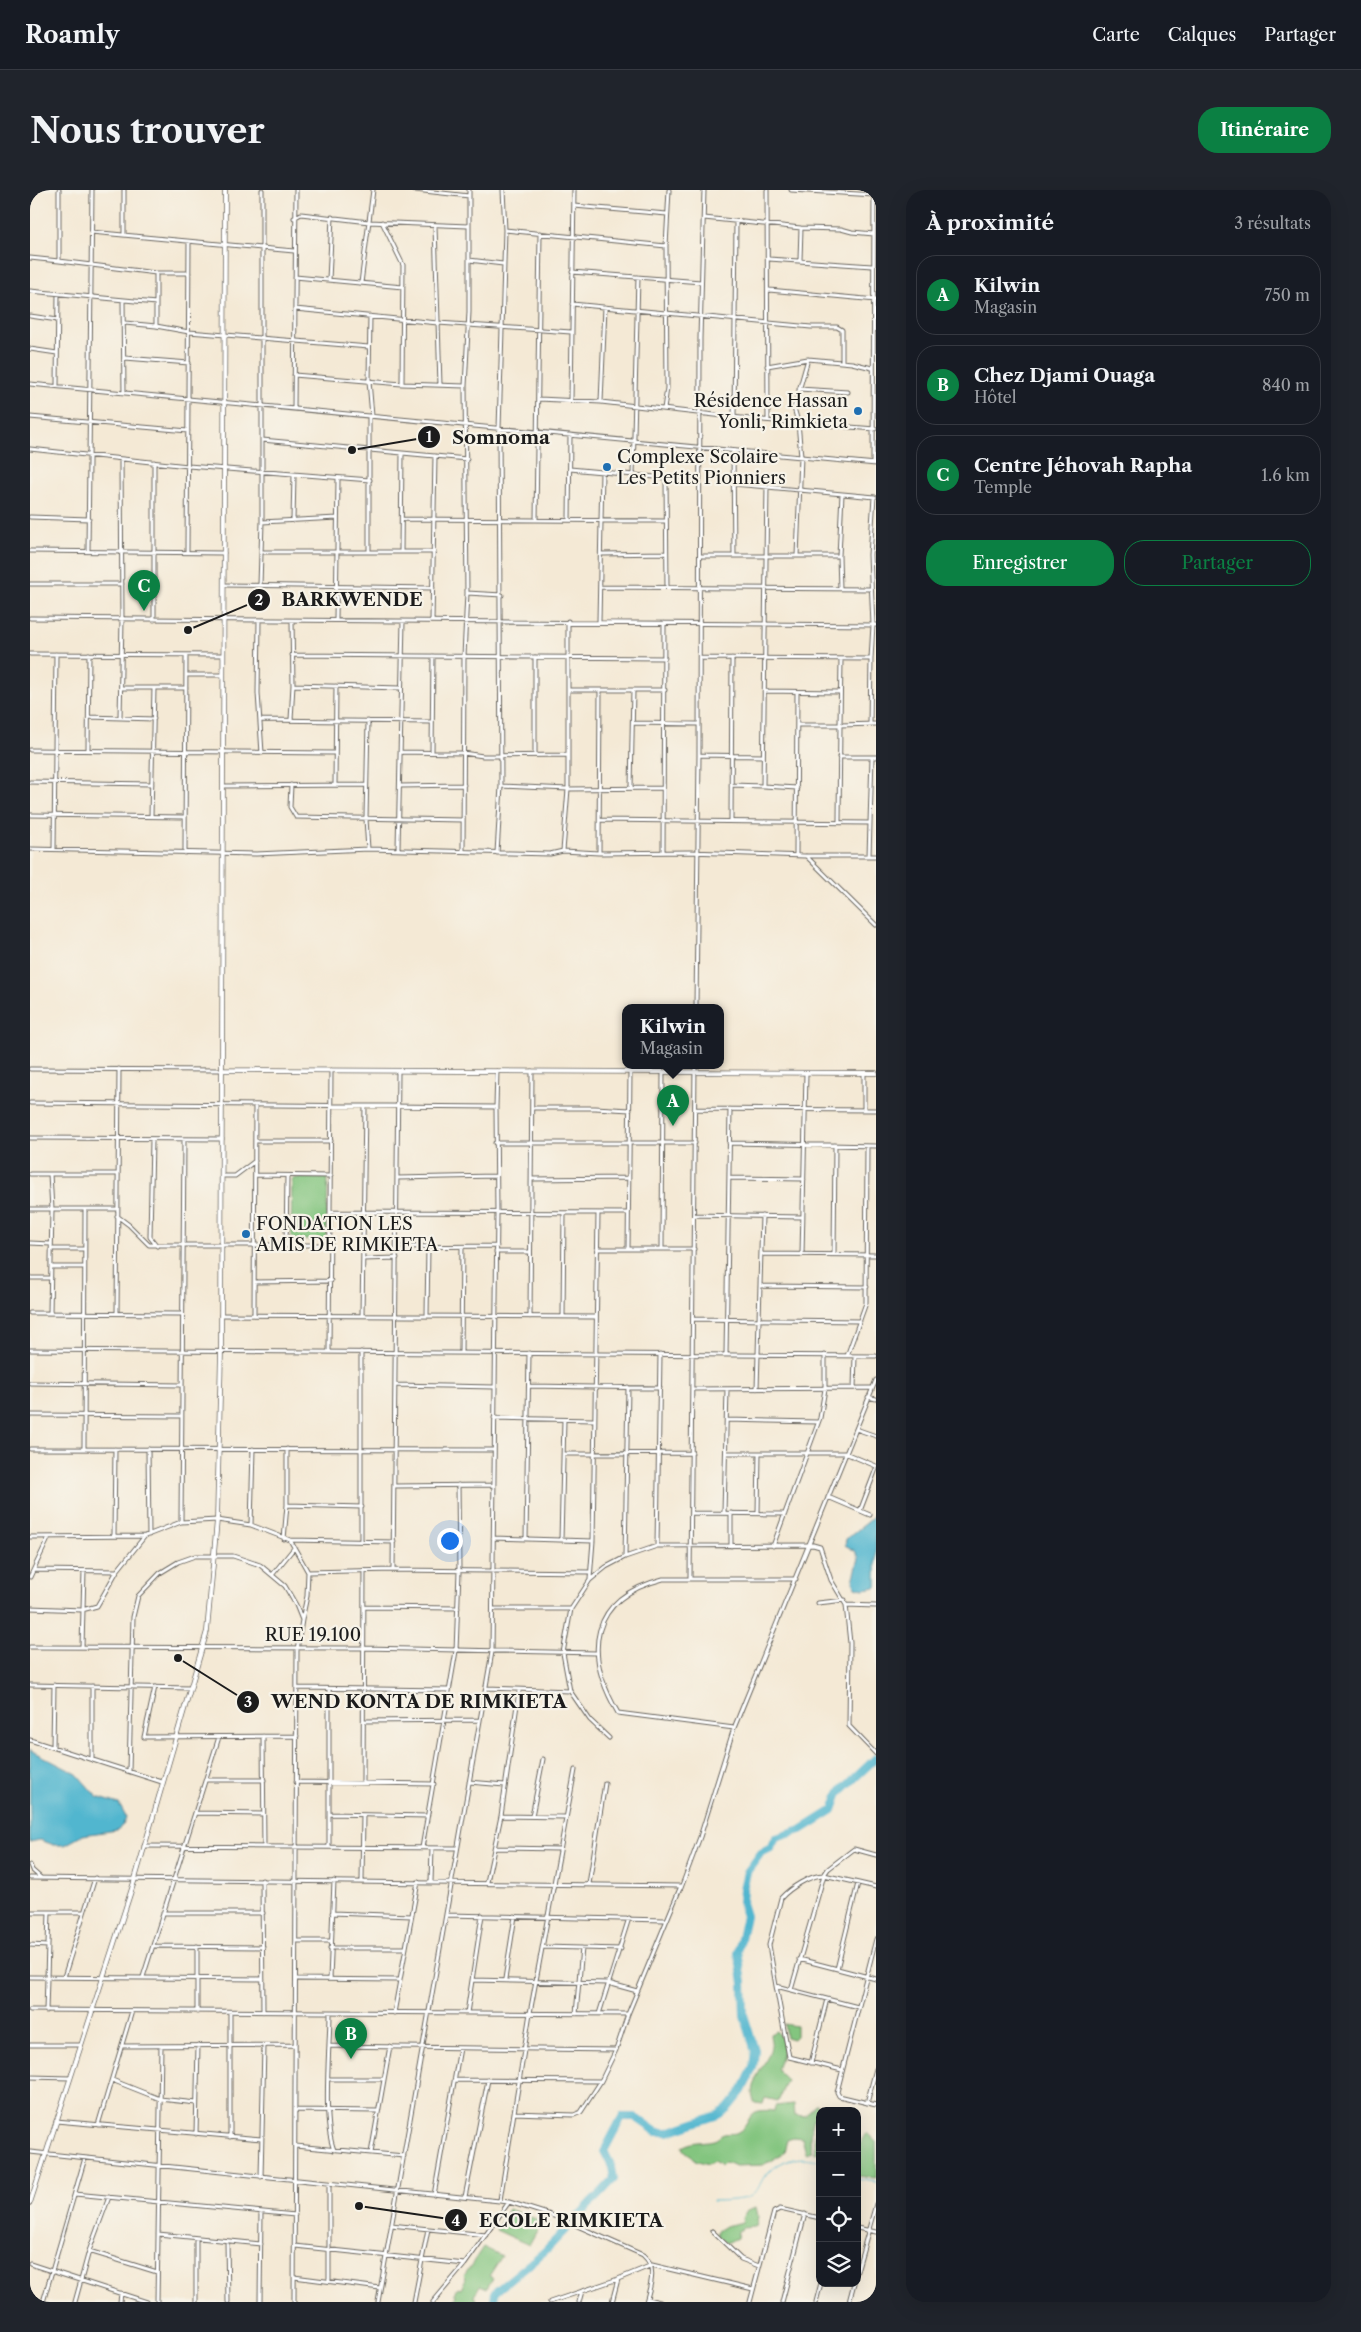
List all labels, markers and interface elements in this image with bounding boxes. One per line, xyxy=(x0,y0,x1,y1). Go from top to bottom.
text: Roamly xyxy=(25,20,119,49)
text: Carte xyxy=(1092,24,1140,46)
text: Calques xyxy=(1168,24,1236,46)
text: Partager xyxy=(1264,24,1336,46)
button: Itinéraire xyxy=(1198,107,1331,153)
text: Nous trouver xyxy=(30,109,265,152)
text: À proximité xyxy=(926,210,1054,235)
text: 3 résultats xyxy=(1234,213,1311,233)
text: Kilwin xyxy=(974,274,1040,297)
text: A xyxy=(937,285,949,305)
text: 750 m xyxy=(1264,285,1310,305)
text: Magasin xyxy=(974,297,1037,317)
text: Chez Djami Ouaga xyxy=(974,364,1155,387)
text: B xyxy=(937,375,949,395)
text: 840 m xyxy=(1262,375,1310,395)
text: Hôtel xyxy=(974,387,1017,407)
place label: Résidence Hassan Yonli, Rimkieta xyxy=(694,390,848,433)
marker: Résidence Hassan Yonli, Rimkieta xyxy=(852,405,864,417)
callout: Somnoma xyxy=(417,420,560,454)
text: Somnoma xyxy=(452,426,551,449)
text: 1 xyxy=(426,427,433,446)
place label: Complexe Scolaire Les Petits Pionniers xyxy=(617,446,786,489)
text: Centre Jéhovah Rapha xyxy=(974,454,1192,477)
marker: Complexe Scolaire Les Petits Pionniers xyxy=(601,461,613,473)
text: C xyxy=(937,465,949,485)
text: 1.6 km xyxy=(1261,465,1310,485)
text: Temple xyxy=(974,477,1032,497)
button: Enregistrer xyxy=(926,540,1114,586)
button: Partager xyxy=(1124,540,1311,586)
pin: C xyxy=(128,570,160,611)
callout: BARKWENDE xyxy=(247,583,433,617)
text: BARKWENDE xyxy=(281,588,423,611)
text: 2 xyxy=(255,590,264,609)
popup xyxy=(622,1004,724,1069)
text: Kilwin xyxy=(640,1015,706,1038)
text: Magasin xyxy=(640,1038,703,1058)
pin: A xyxy=(657,1085,689,1126)
place label: FONDATION LES AMIS DE RIMKIETA xyxy=(255,1213,439,1256)
marker: FONDATION LES AMIS DE RIMKIETA xyxy=(240,1228,252,1240)
your location xyxy=(437,1528,463,1554)
street label: RUE 19.100 xyxy=(265,1624,361,1646)
callout: WEND KONTA DE RIMKIETA xyxy=(235,1685,577,1719)
text: WEND KONTA DE RIMKIETA xyxy=(270,1690,568,1713)
text: 3 xyxy=(244,1692,252,1711)
pin: B xyxy=(335,2018,367,2059)
map controls xyxy=(816,2107,861,2287)
button: + xyxy=(816,2107,861,2152)
button: − xyxy=(816,2152,861,2197)
button: locate xyxy=(816,2197,861,2242)
callout: ECOLE RIMKIETA xyxy=(444,2203,673,2237)
text: ECOLE RIMKIETA xyxy=(479,2209,665,2232)
text: 4 xyxy=(452,2211,461,2230)
button: layers xyxy=(816,2242,861,2287)

